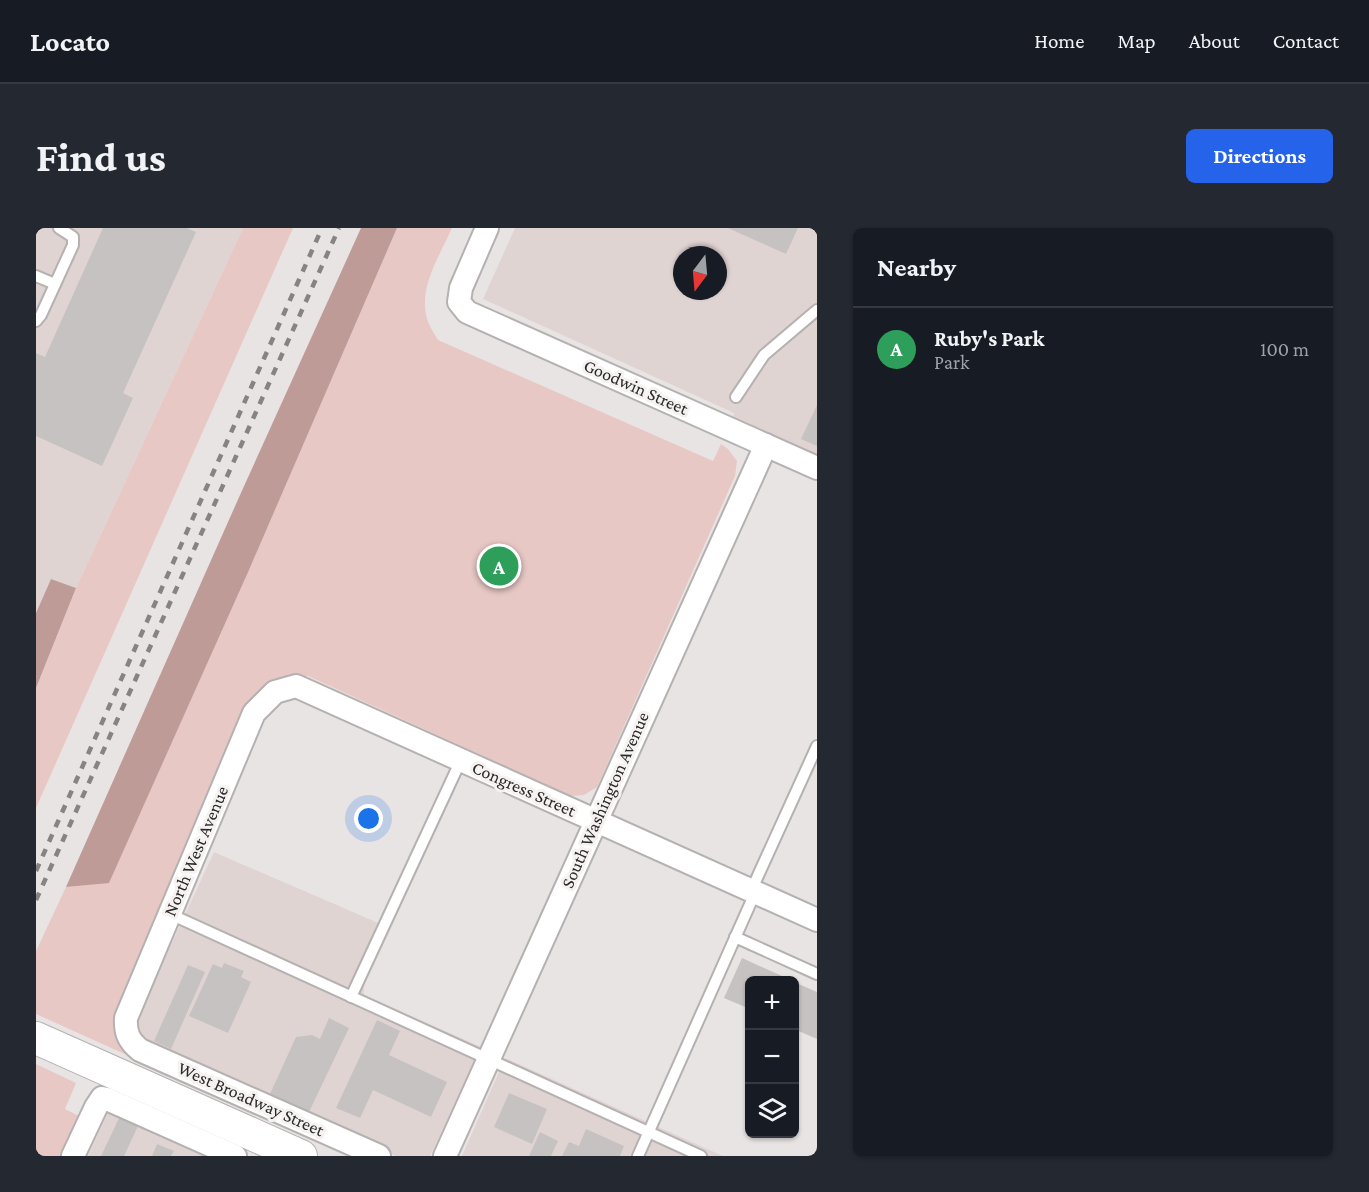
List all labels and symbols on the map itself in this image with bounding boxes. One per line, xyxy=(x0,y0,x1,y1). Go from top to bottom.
north arrow xyxy=(673,246,727,300)
street label: Goodwin Street xyxy=(581,355,692,419)
pin: A xyxy=(480,544,518,588)
street label: South Washington Avenue xyxy=(557,709,653,891)
street label: Congress Street xyxy=(469,757,580,821)
street label: North West Avenue xyxy=(160,783,232,919)
your location xyxy=(354,804,383,833)
street label: West Broadway Street xyxy=(175,1058,328,1141)

